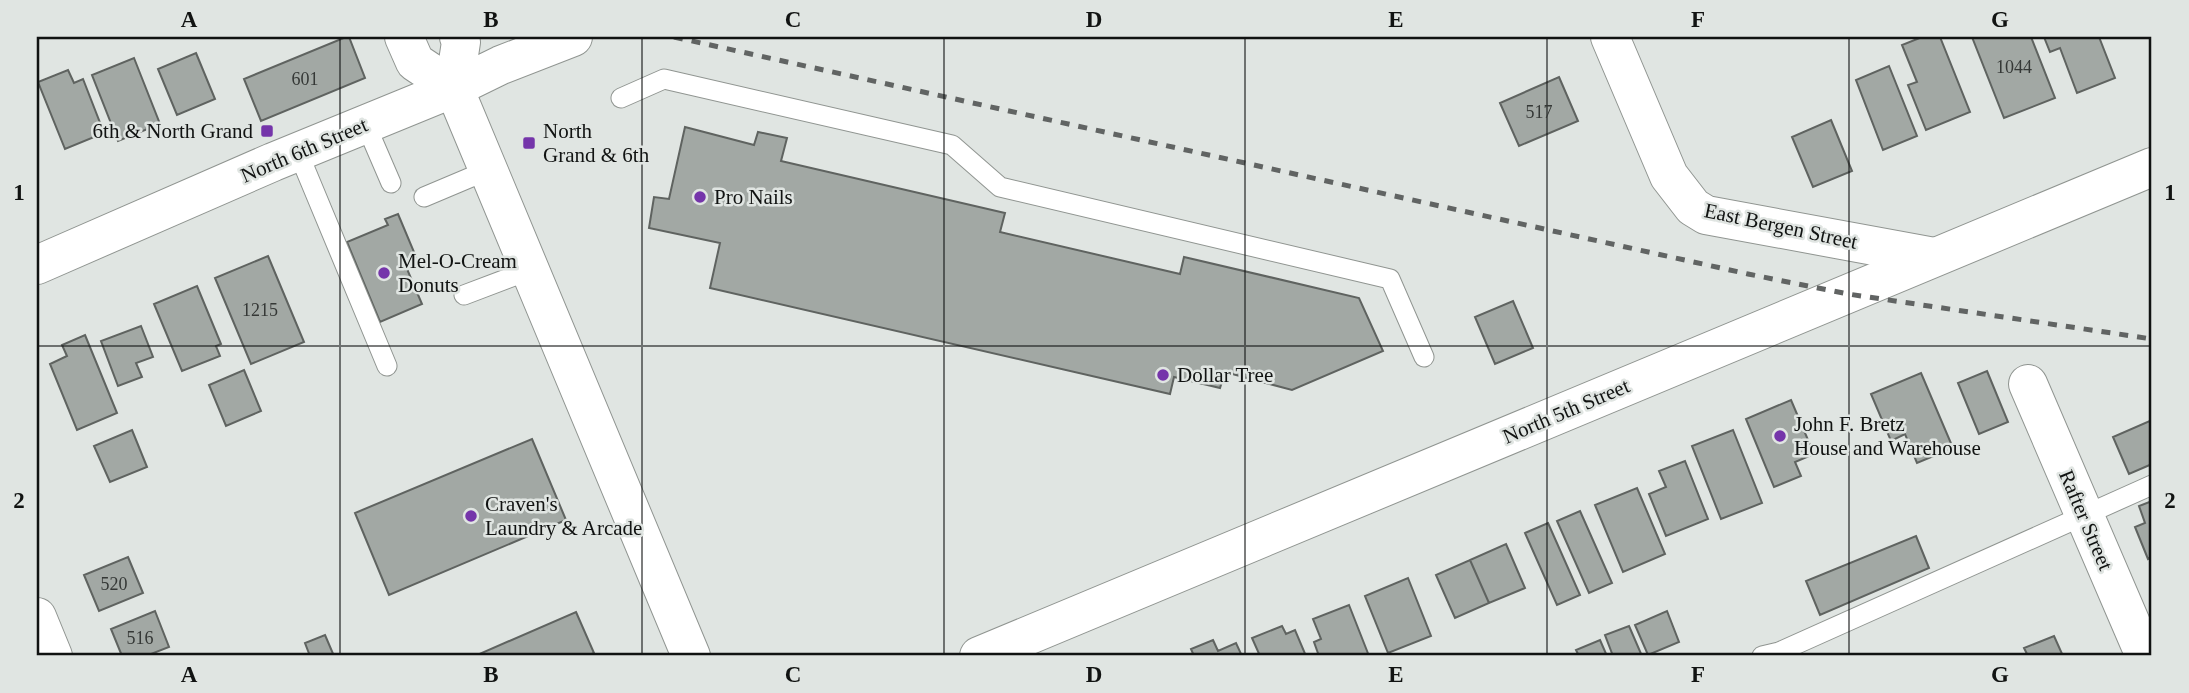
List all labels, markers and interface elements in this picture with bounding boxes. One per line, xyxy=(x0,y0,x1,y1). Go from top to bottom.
text: A xyxy=(181,7,198,32)
text: B xyxy=(483,7,499,32)
text: C xyxy=(785,7,801,32)
text: D xyxy=(1086,7,1102,32)
text: E xyxy=(1388,7,1404,32)
text: F xyxy=(1691,7,1705,32)
text: G xyxy=(1991,7,2009,32)
house number: 1044 xyxy=(1996,57,2032,77)
house number: 601 xyxy=(292,69,319,89)
house number: 517 xyxy=(1526,102,1553,122)
street label: North 6th Street xyxy=(237,112,371,187)
place label: 6th & North Grand xyxy=(93,119,253,143)
place label: North Grand & 6th xyxy=(543,119,650,167)
marker: 6th & North Grand xyxy=(259,123,275,139)
marker: North Grand & 6th xyxy=(521,135,537,151)
text: 1 xyxy=(13,180,25,205)
text: 1 xyxy=(2164,180,2176,205)
place label: Pro Nails xyxy=(714,185,793,209)
marker: Pro Nails xyxy=(692,189,708,205)
street label: East Bergen Street xyxy=(1702,198,1860,254)
place label: Mel-O-Cream Donuts xyxy=(398,249,517,297)
marker: Mel-O-Cream Donuts xyxy=(376,265,392,281)
house number: 1215 xyxy=(242,300,278,320)
place label: Dollar Tree xyxy=(1177,363,1273,387)
marker: Dollar Tree xyxy=(1155,367,1171,383)
street label: North 5th Street xyxy=(1499,373,1633,448)
place label: John F. Bretz House and Warehouse xyxy=(1794,412,1981,460)
marker: John F. Bretz House and Warehouse xyxy=(1772,428,1788,444)
street label: Rafter Street xyxy=(2054,466,2118,574)
text: 2 xyxy=(13,488,25,513)
text: 2 xyxy=(2164,488,2176,513)
place label: Craven's Laundry & Arcade xyxy=(485,492,642,540)
marker: Craven's Laundry & Arcade xyxy=(463,508,479,524)
house number: 520 xyxy=(101,574,128,594)
house number: 516 xyxy=(127,628,154,648)
text: A xyxy=(181,662,198,687)
text: B xyxy=(483,662,499,687)
text: C xyxy=(785,662,801,687)
text: D xyxy=(1086,662,1102,687)
text: E xyxy=(1388,662,1404,687)
text: F xyxy=(1691,662,1705,687)
text: G xyxy=(1991,662,2009,687)

